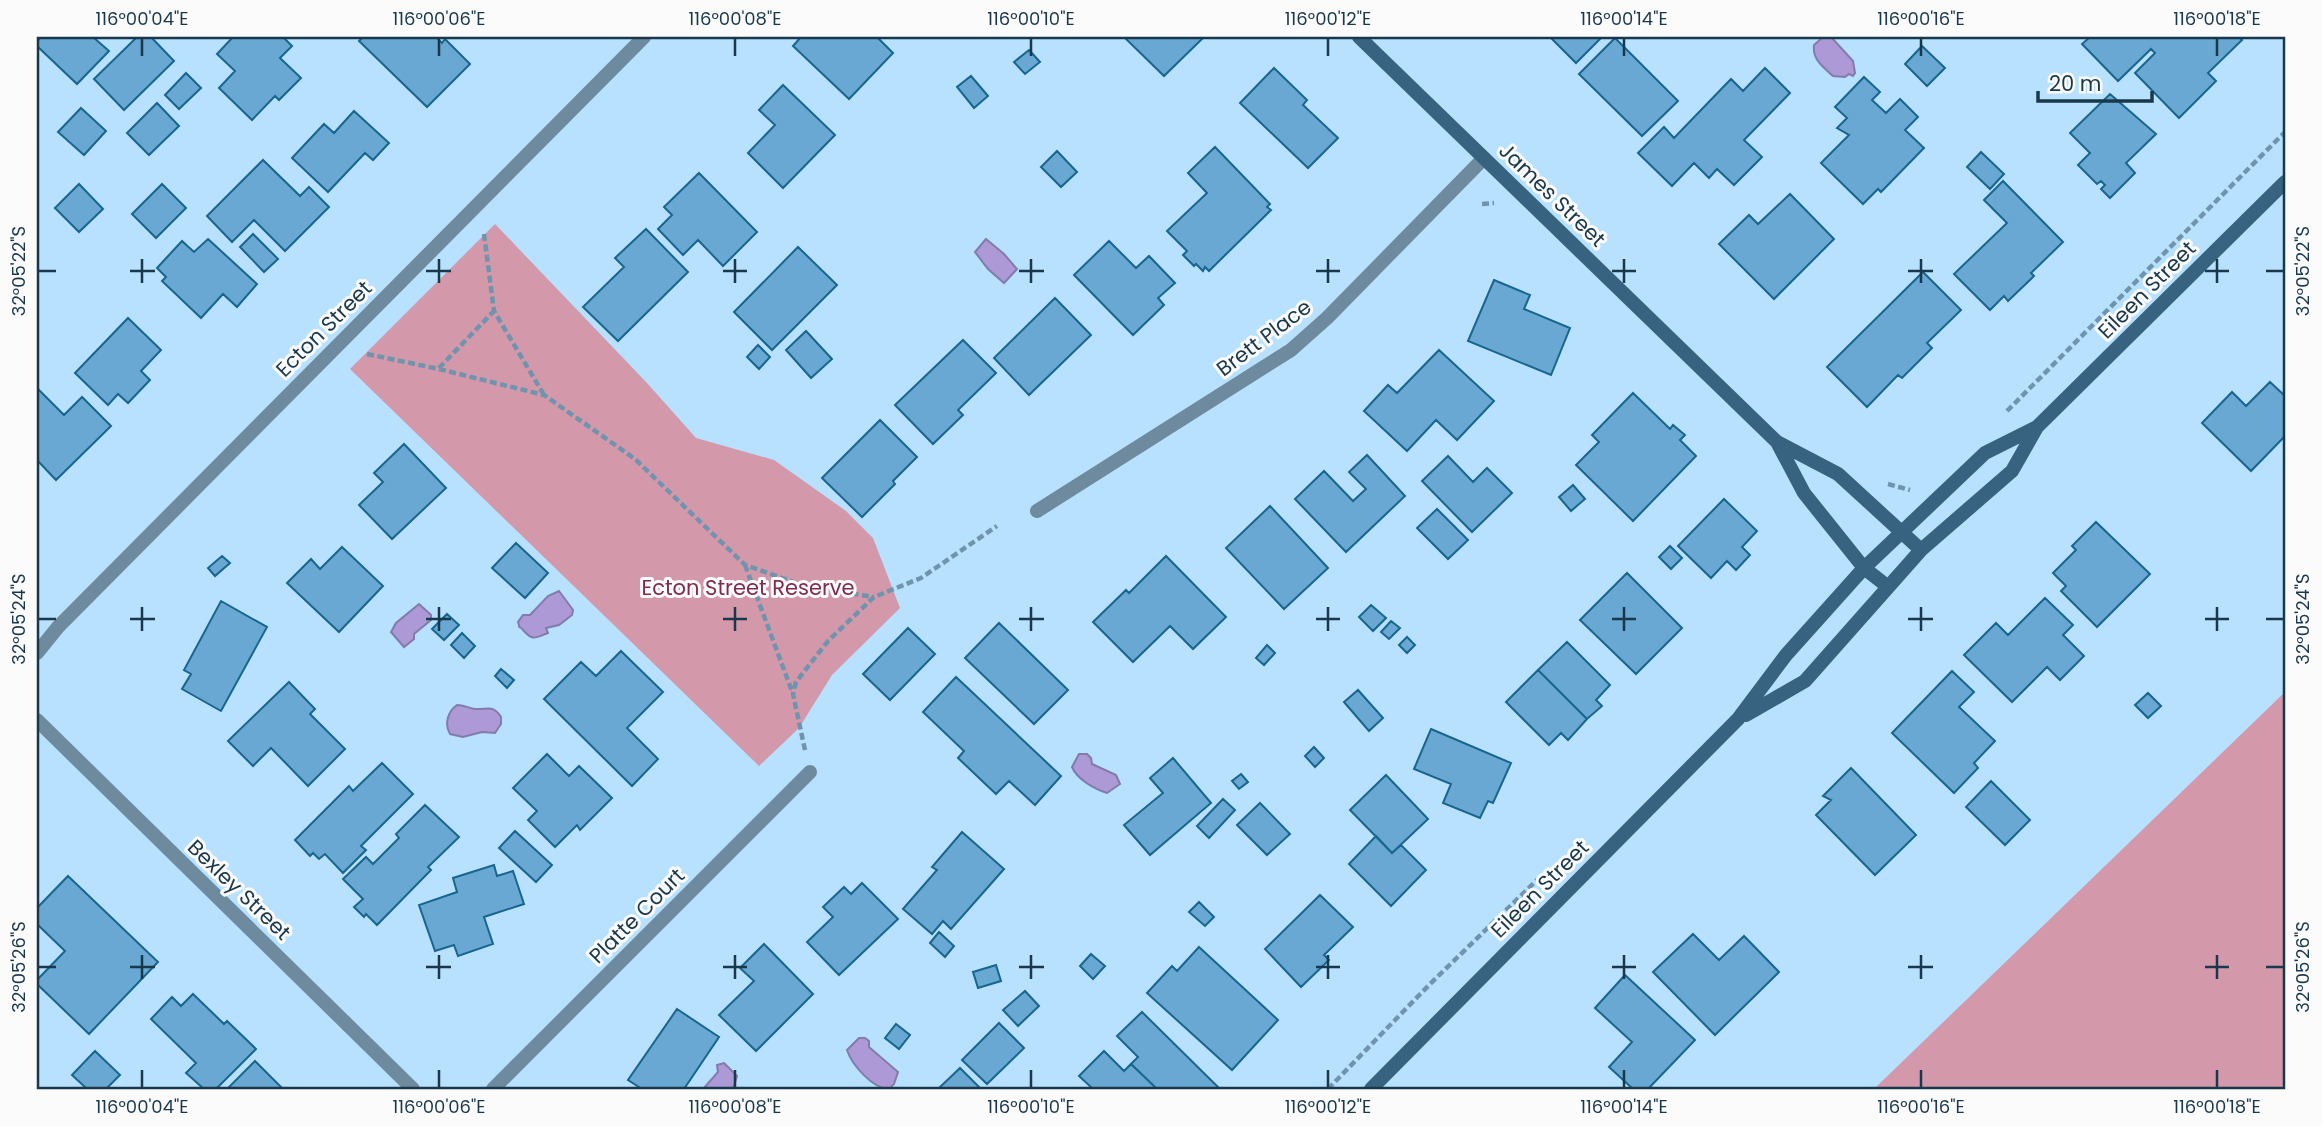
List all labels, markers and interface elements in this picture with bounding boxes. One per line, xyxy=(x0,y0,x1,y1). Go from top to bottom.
text: 116°00'04"E xyxy=(96,6,188,31)
text: 116°00'06"E xyxy=(392,6,486,31)
text: 116°00'08"E xyxy=(689,6,781,31)
text: 116°00'10"E xyxy=(987,6,1075,31)
text: 116°00'12"E xyxy=(1285,6,1371,31)
text: 116°00'14"E xyxy=(1580,6,1668,31)
text: 116°00'16"E xyxy=(1877,6,1965,31)
text: 116°00'18"E xyxy=(2173,6,2261,31)
scale bar xyxy=(2038,60,2152,104)
text: 20 m xyxy=(2049,69,2102,98)
street label: James Street xyxy=(1493,136,1612,253)
text: 32°05'22"S xyxy=(6,226,31,316)
text: 32°05'22"S xyxy=(2290,226,2315,316)
street label: Eileen Street xyxy=(2091,234,2202,345)
street label: Ecton Street xyxy=(269,274,378,383)
street label: Brett Place xyxy=(1210,292,1317,383)
text: 32°05'24"S xyxy=(6,573,31,665)
park label: Ecton Street Reserve xyxy=(641,573,855,602)
text: 32°05'24"S xyxy=(2290,573,2315,665)
street label: Bexley Street xyxy=(181,833,297,946)
street label: Eileen Street xyxy=(1484,833,1595,944)
street label: Platte Court xyxy=(583,862,691,970)
text: 32°05'26"S xyxy=(6,921,31,1013)
text: 32°05'26"S xyxy=(2290,921,2315,1013)
text: 116°00'04"E xyxy=(96,1094,188,1119)
text: 116°00'06"E xyxy=(392,1094,486,1119)
text: 116°00'08"E xyxy=(689,1094,781,1119)
text: 116°00'10"E xyxy=(987,1094,1075,1119)
text: 116°00'12"E xyxy=(1285,1094,1371,1119)
text: 116°00'14"E xyxy=(1580,1094,1668,1119)
text: 116°00'16"E xyxy=(1877,1094,1965,1119)
text: 116°00'18"E xyxy=(2173,1094,2261,1119)

